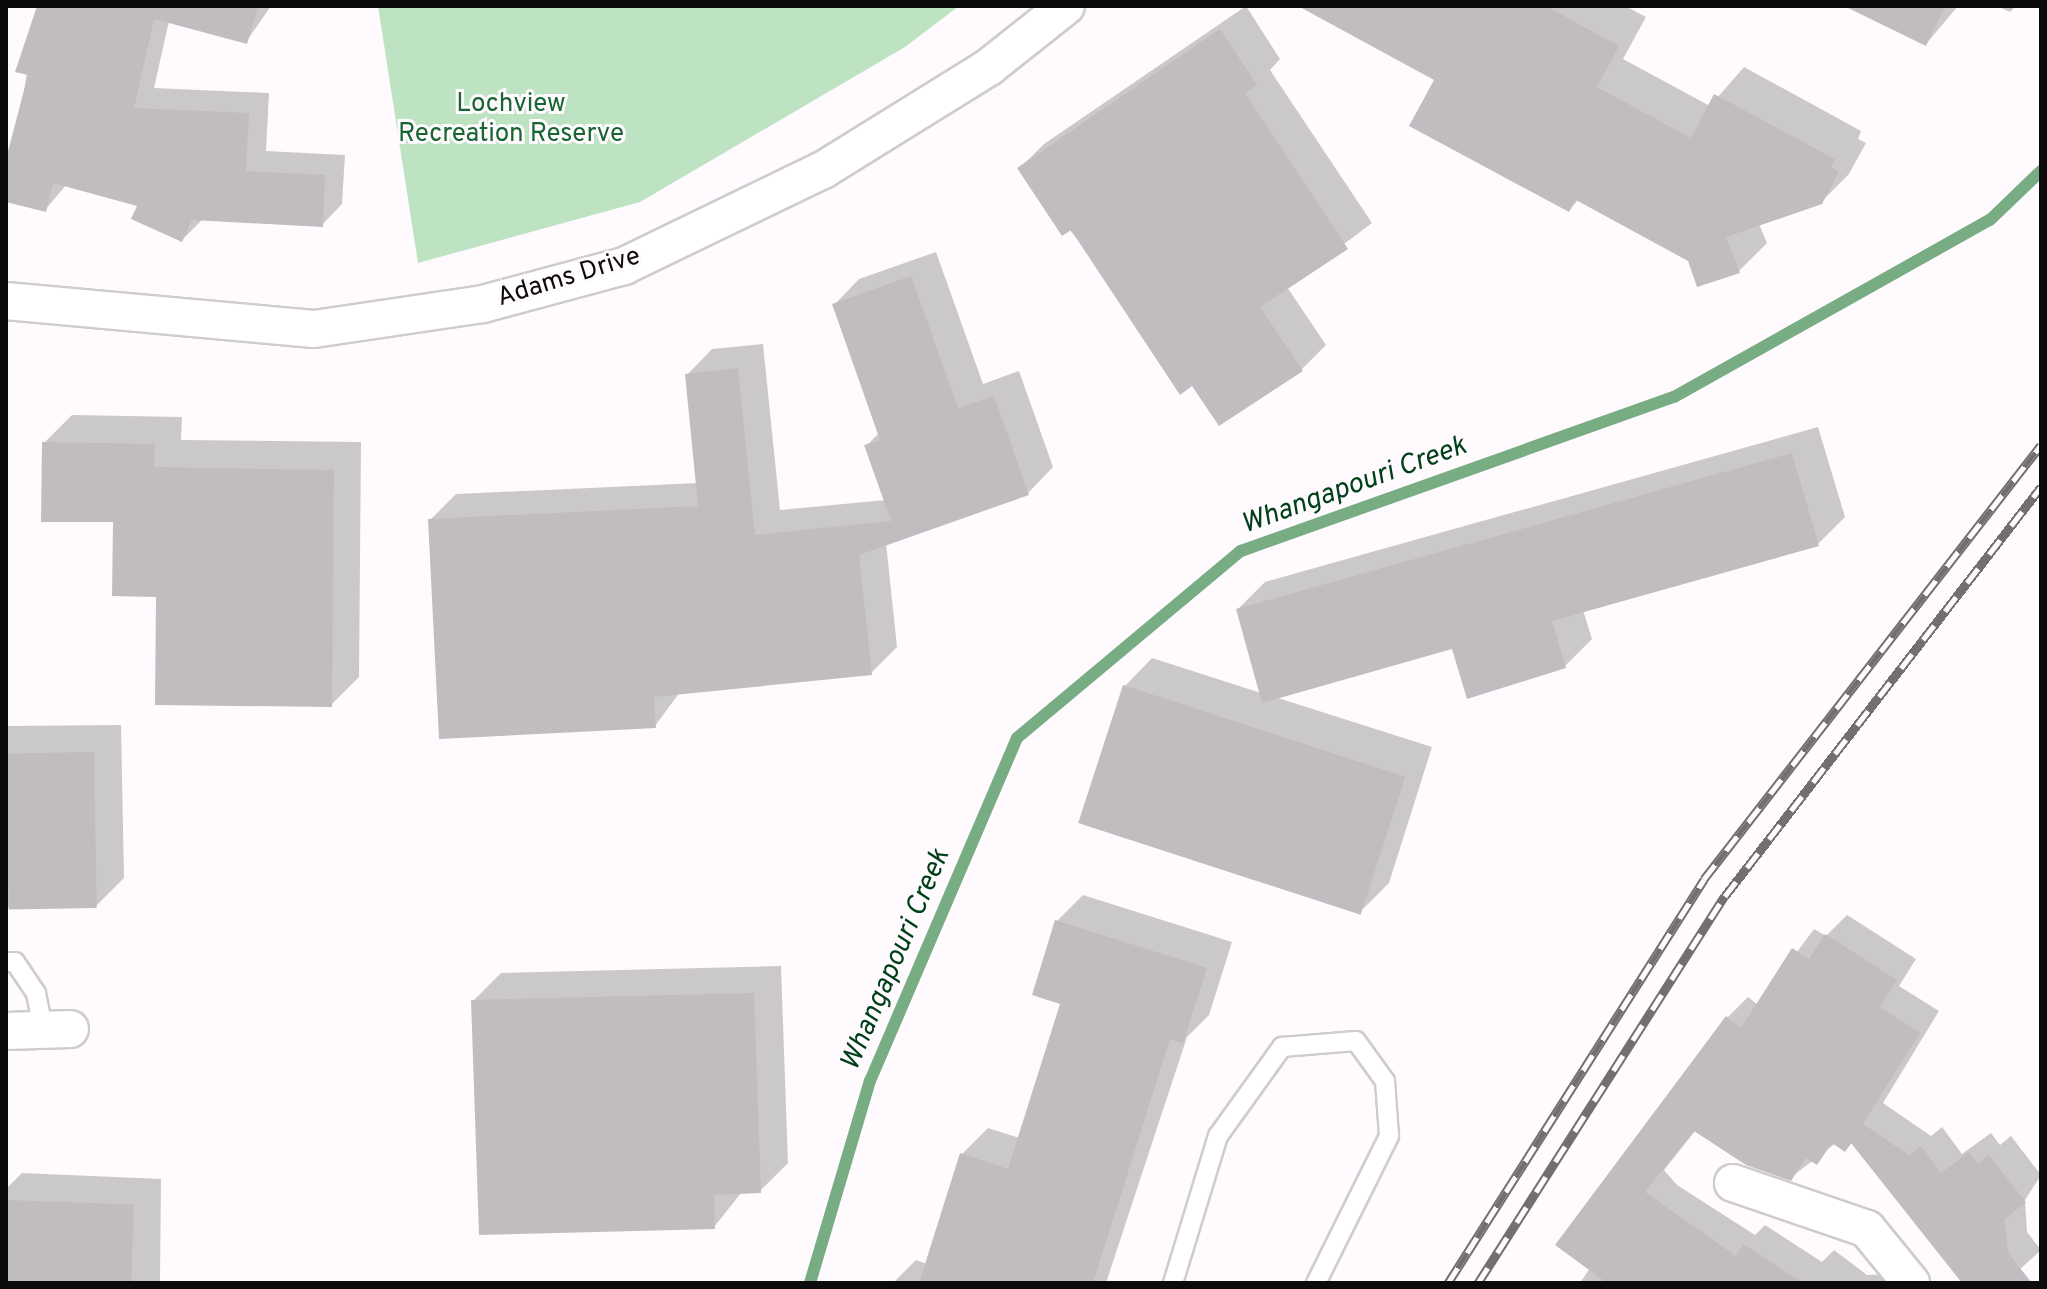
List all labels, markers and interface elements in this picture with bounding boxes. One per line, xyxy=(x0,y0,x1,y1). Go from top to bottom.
park label: Lochview Recreation Reserve xyxy=(398,89,624,150)
street label: Adams Drive xyxy=(494,241,644,315)
water label: Whangapouri Creek xyxy=(1237,430,1471,542)
water label: Whangapouri Creek xyxy=(834,844,958,1076)

